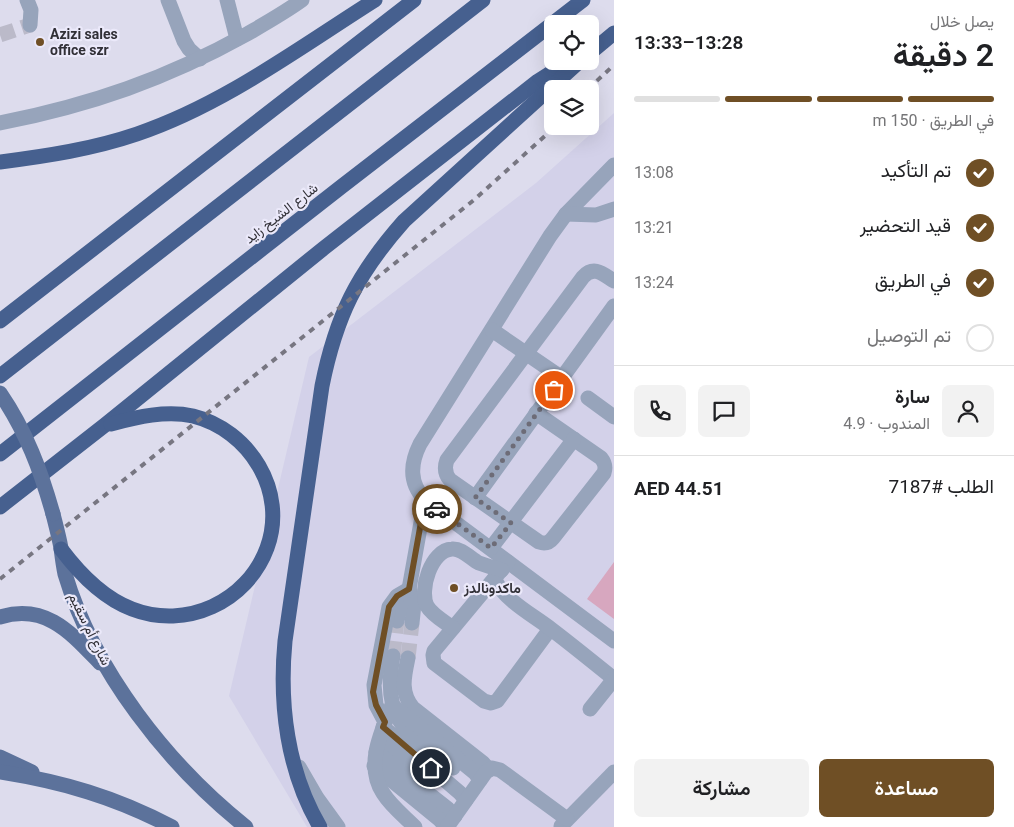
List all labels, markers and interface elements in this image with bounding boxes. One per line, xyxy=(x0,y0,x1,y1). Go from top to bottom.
text: يصل خلال xyxy=(930,12,994,31)
map controls xyxy=(544,15,599,135)
button: locate xyxy=(544,15,599,70)
place label: Azizi sales office szr xyxy=(50,26,118,58)
text: 13:28–13:33 xyxy=(634,31,743,54)
marker: Azizi sales office szr xyxy=(34,36,46,48)
text: 2 دقيقة xyxy=(893,36,994,74)
button: layers xyxy=(544,80,599,135)
text: في الطريق · 150 m xyxy=(873,111,994,130)
text: تم التأكيد xyxy=(881,159,951,182)
icon: check xyxy=(966,159,994,187)
text: 13:08 xyxy=(634,163,674,182)
street label: شارع الشيخ زايد xyxy=(241,179,323,249)
text: قيد التحضير xyxy=(860,214,951,237)
icon: check xyxy=(966,214,994,242)
text: 13:21 xyxy=(634,218,674,237)
text: في الطريق xyxy=(875,269,951,292)
icon: check xyxy=(966,269,994,297)
text: 13:24 xyxy=(634,273,674,292)
text: تم التوصيل xyxy=(867,324,951,347)
pin xyxy=(533,369,575,411)
icon: bag xyxy=(540,376,568,404)
button: phone xyxy=(634,385,686,437)
button: chat xyxy=(698,385,750,437)
text: سارة xyxy=(895,385,930,408)
button: person xyxy=(942,385,994,437)
text: المندوب · 4.9 xyxy=(843,414,930,433)
text: الطلب #7187 xyxy=(888,475,994,498)
text: AED 44.51 xyxy=(634,477,724,500)
courier xyxy=(412,484,462,534)
icon: car xyxy=(423,495,451,523)
place label: ماكدونالدز xyxy=(463,580,521,597)
marker: ماكدونالدز xyxy=(448,582,460,594)
street label: شارع أم سقيم xyxy=(63,590,114,669)
pin xyxy=(410,747,452,789)
icon: home xyxy=(417,754,445,782)
button: مشاركة xyxy=(634,759,809,817)
button: مساعدة xyxy=(819,759,994,817)

